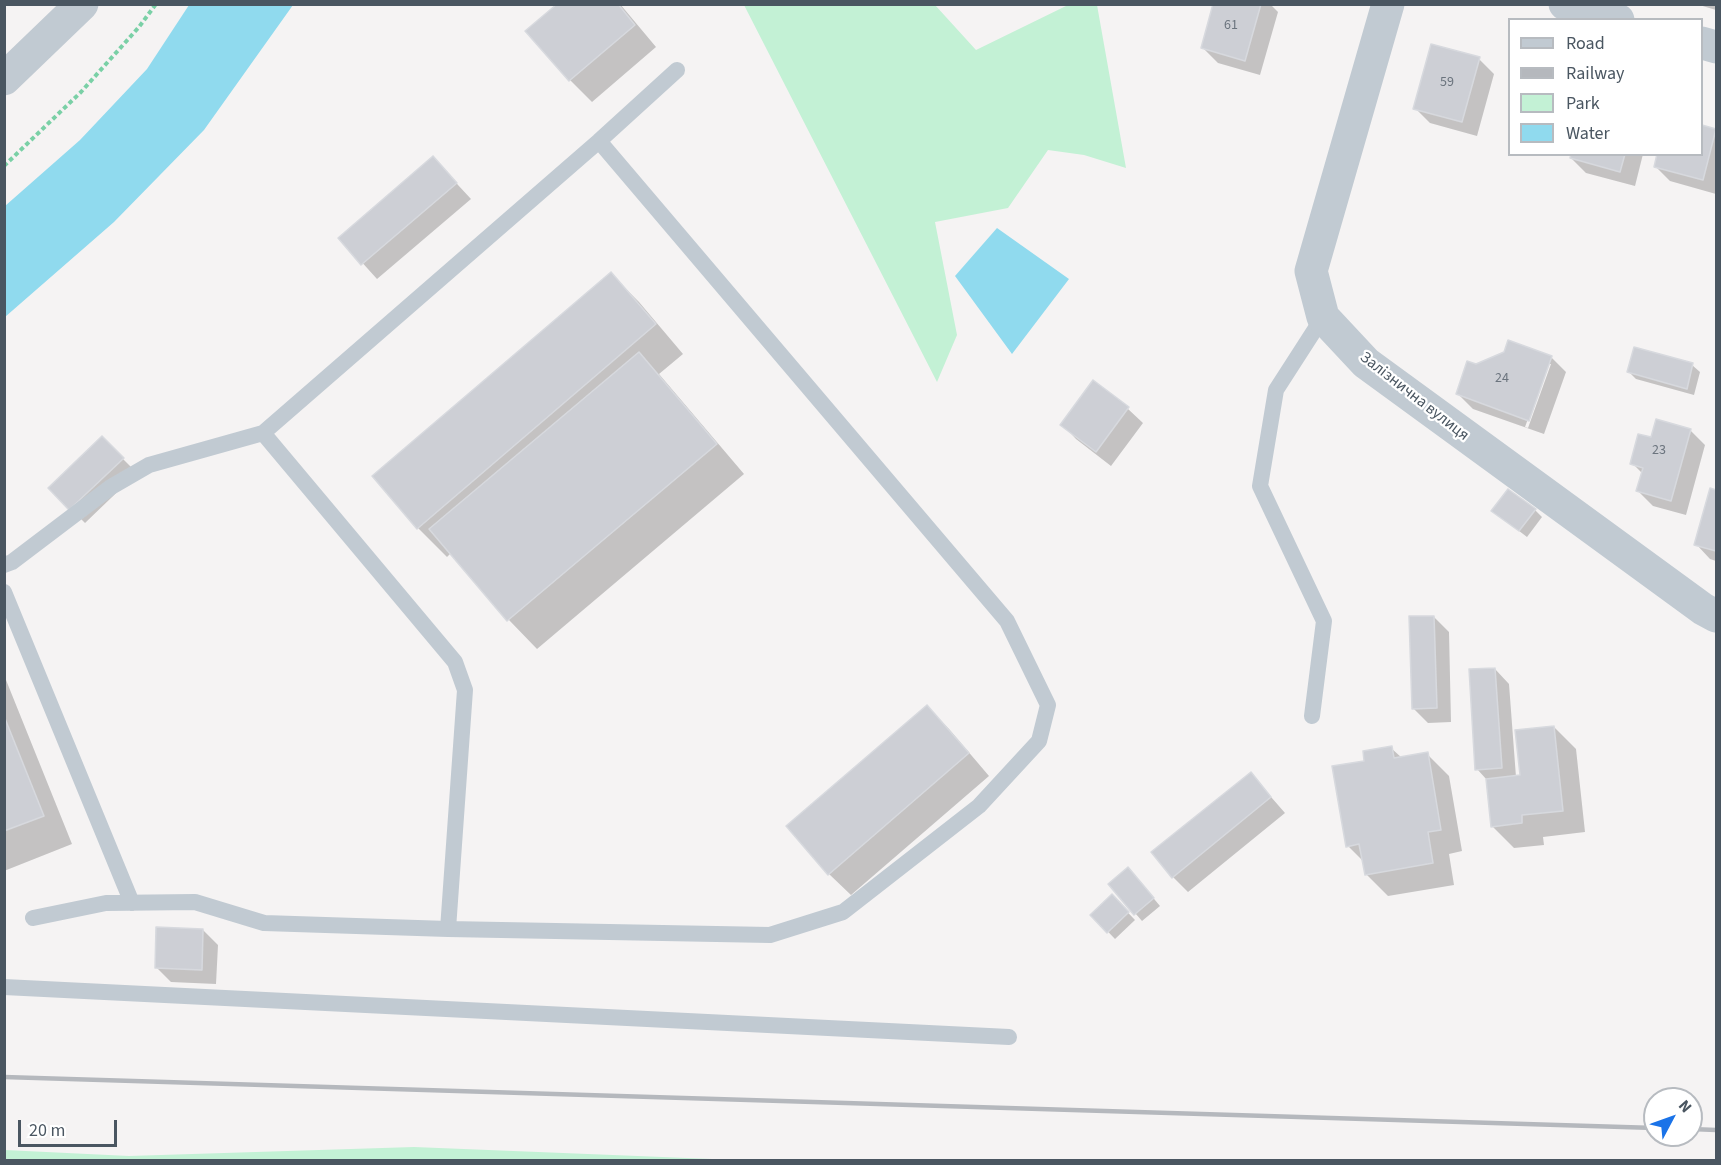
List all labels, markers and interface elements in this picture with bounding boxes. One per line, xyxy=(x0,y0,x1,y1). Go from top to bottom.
house number: 61 xyxy=(1224,18,1238,34)
legend xyxy=(1508,18,1703,156)
text: Road xyxy=(1566,31,1605,56)
text: Railway xyxy=(1566,61,1625,86)
house number: 59 xyxy=(1440,75,1454,91)
text: Park xyxy=(1566,91,1600,116)
text: Water xyxy=(1566,121,1610,146)
street label: Залізнична вулиця xyxy=(1356,348,1472,446)
house number: 24 xyxy=(1495,371,1509,387)
house number: 23 xyxy=(1652,443,1666,459)
north arrow xyxy=(1643,1087,1703,1147)
text: N xyxy=(1673,1095,1697,1118)
scale bar xyxy=(21,1108,120,1146)
text: 20 m xyxy=(29,1118,65,1143)

